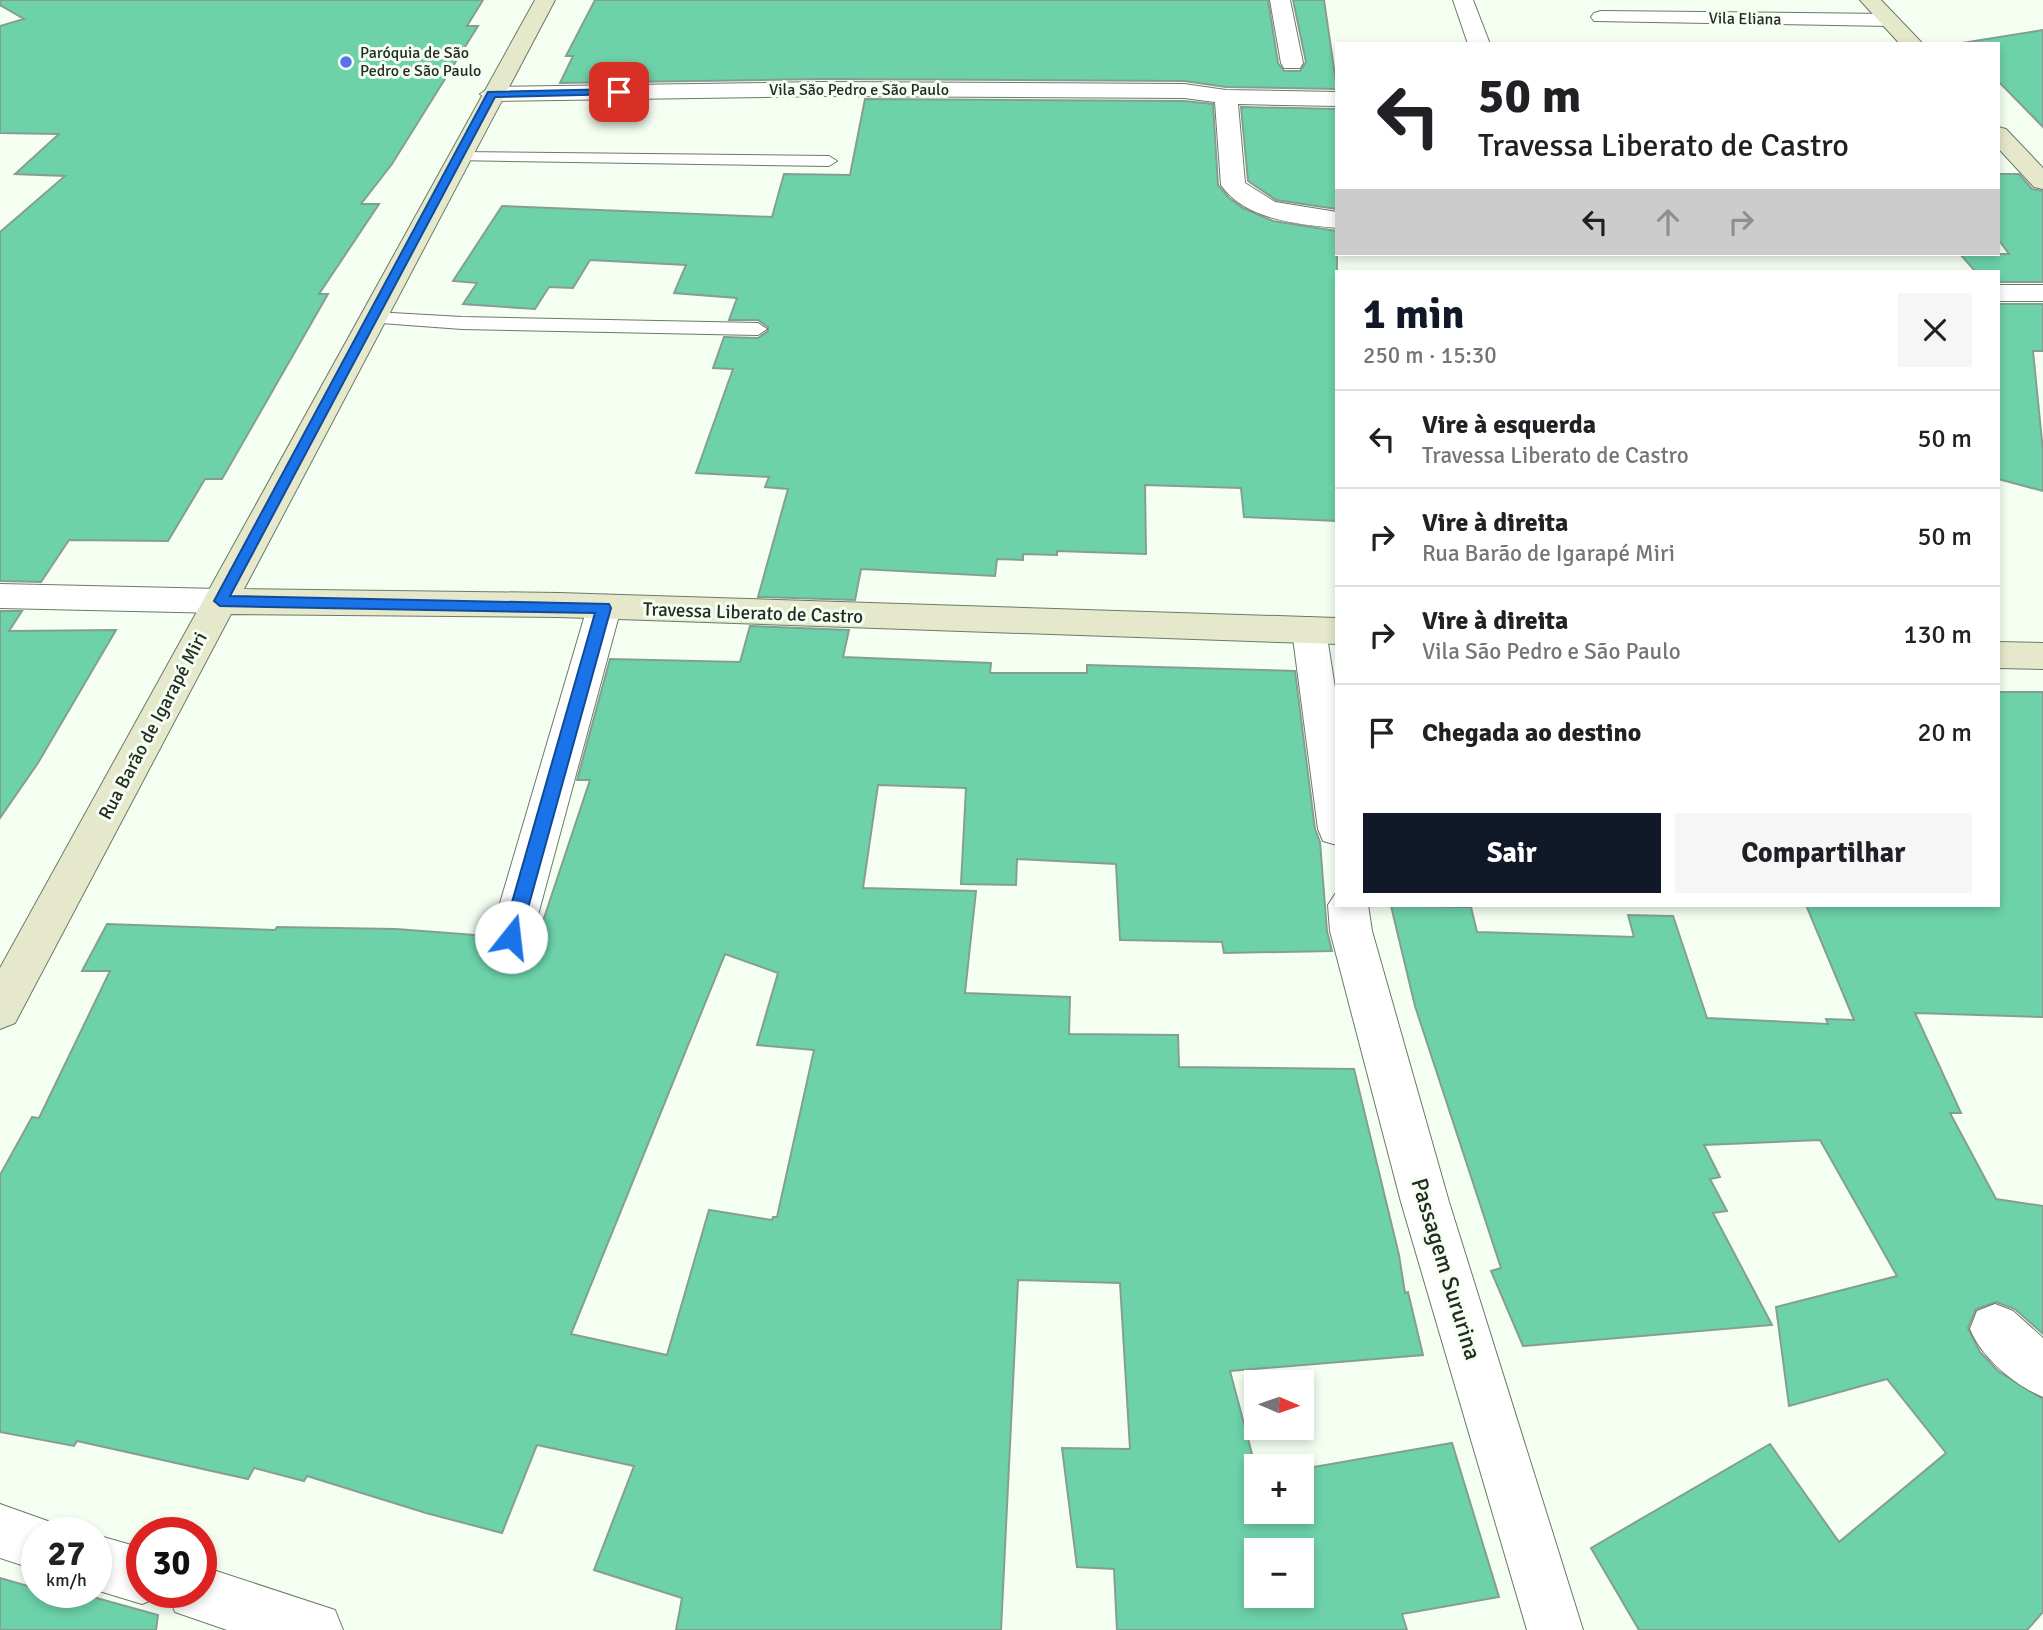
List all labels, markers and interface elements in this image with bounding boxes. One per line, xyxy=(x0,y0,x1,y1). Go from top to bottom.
street label: Vila Eliana xyxy=(1708,8,1782,30)
place label: Paróquia de São Pedro e São Paulo xyxy=(360,43,481,81)
marker: Paróquia de São Pedro e São Paulo xyxy=(338,54,354,70)
pin xyxy=(589,62,649,122)
text: 50 m xyxy=(1478,66,1581,126)
icon: left xyxy=(1363,70,1454,161)
icon: arrive xyxy=(600,73,638,111)
street label: Vila São Pedro e São Paulo xyxy=(769,80,949,100)
text: Travessa Liberato de Castro xyxy=(1478,126,1849,165)
icon: left xyxy=(1576,203,1614,241)
icon: ahead xyxy=(1649,203,1687,241)
icon: right xyxy=(1722,203,1760,241)
text: 1 min xyxy=(1363,289,1464,340)
button: close xyxy=(1898,293,1972,367)
text: 250 m · 15:30 xyxy=(1363,341,1497,370)
text: Vire à esquerda xyxy=(1422,409,1596,441)
icon: left xyxy=(1363,420,1401,458)
text: 50 m xyxy=(1917,423,1972,455)
text: Travessa Liberato de Castro xyxy=(1422,441,1689,470)
text: Vire à direita xyxy=(1422,507,1568,539)
icon: right xyxy=(1363,518,1401,556)
text: 50 m xyxy=(1917,521,1972,553)
text: Rua Barão de Igarapé Miri xyxy=(1422,539,1675,568)
street label: Travessa Liberato de Castro xyxy=(643,597,864,629)
text: Vire à direita xyxy=(1422,605,1568,637)
icon: right xyxy=(1363,616,1401,654)
text: 130 m xyxy=(1903,619,1972,651)
street label: Rua Barão de Igarapé Miri xyxy=(93,628,213,824)
text: Vila São Pedro e São Paulo xyxy=(1422,637,1681,666)
icon: arrive xyxy=(1363,714,1401,752)
text: Chegada ao destino xyxy=(1422,717,1641,749)
text: 20 m xyxy=(1917,717,1972,749)
button: Sair xyxy=(1363,813,1661,893)
button: Compartilhar xyxy=(1675,813,1972,893)
position arrow xyxy=(474,900,548,974)
street label: Passagem Sururina xyxy=(1405,1175,1487,1363)
north arrow xyxy=(1244,1370,1314,1440)
map controls xyxy=(1244,1370,1314,1608)
button: + xyxy=(1244,1454,1314,1524)
speed limit sign: 30 xyxy=(126,1517,217,1608)
text: 27 xyxy=(48,1532,85,1575)
button: − xyxy=(1244,1538,1314,1608)
text: km/h xyxy=(46,1569,87,1591)

